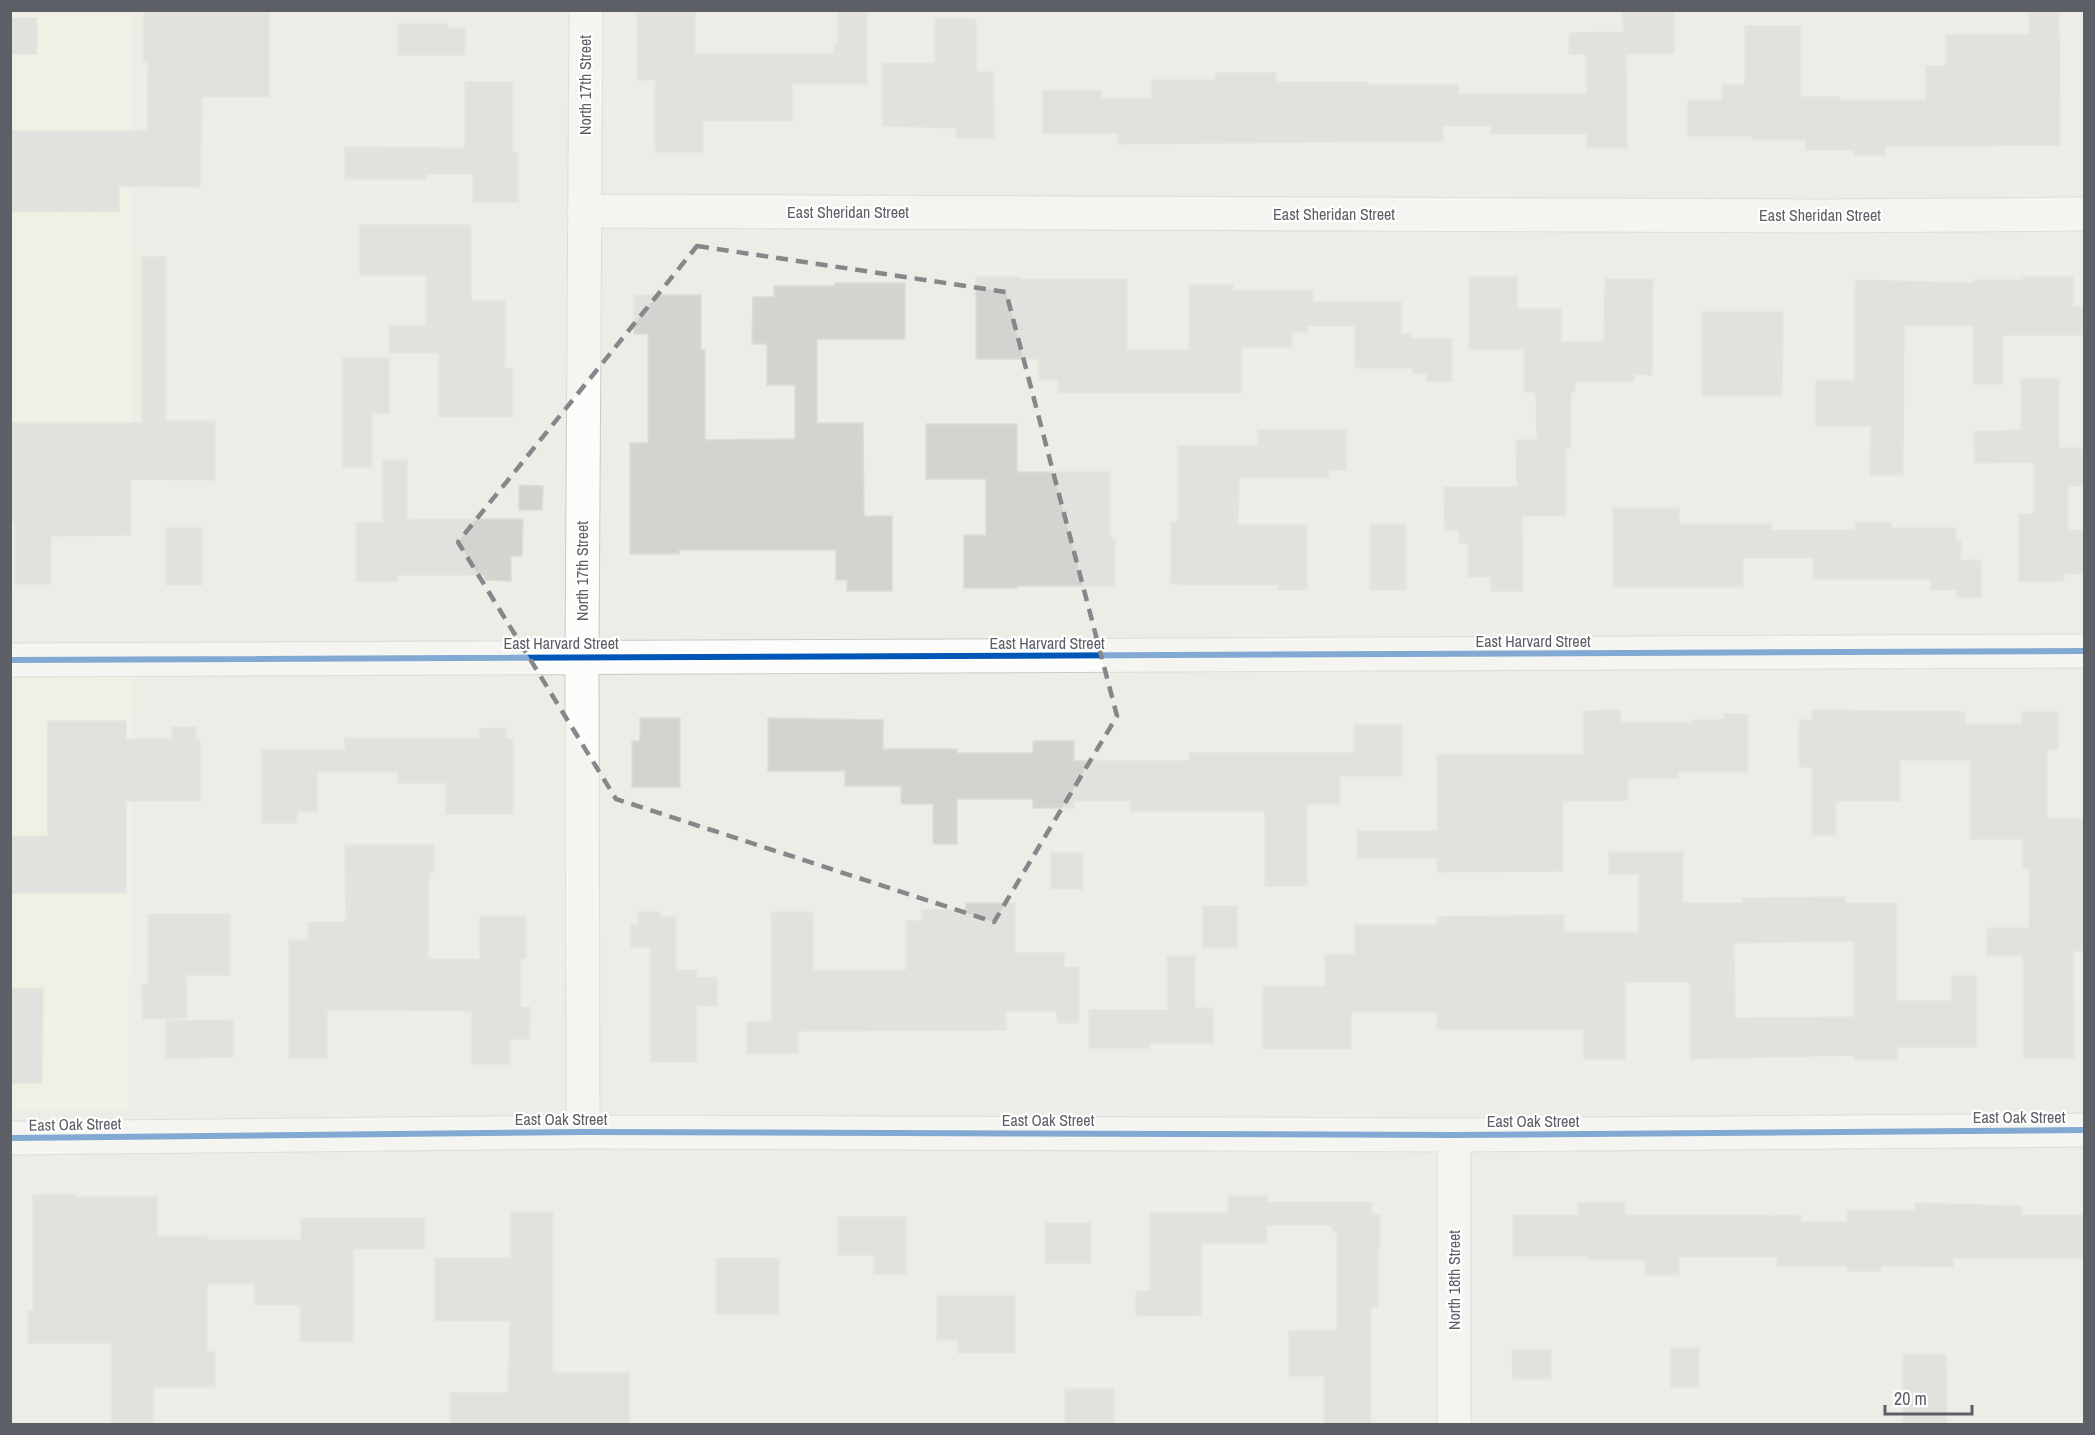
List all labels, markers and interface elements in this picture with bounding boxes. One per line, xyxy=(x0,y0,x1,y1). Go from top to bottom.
street label: North 17th Street xyxy=(574,35,596,135)
street label: East Sheridan Street xyxy=(787,201,909,223)
street label: East Sheridan Street xyxy=(1273,203,1395,225)
street label: East Sheridan Street xyxy=(1759,204,1881,226)
street label: North 17th Street xyxy=(571,521,593,621)
street label: East Harvard Street xyxy=(1475,630,1591,652)
street label: East Harvard Street xyxy=(503,632,619,654)
street label: East Harvard Street xyxy=(989,632,1105,654)
street label: East Oak Street xyxy=(1973,1106,2066,1128)
street label: East Oak Street xyxy=(515,1108,608,1130)
street label: East Oak Street xyxy=(1002,1109,1095,1131)
street label: East Oak Street xyxy=(1487,1110,1580,1132)
street label: East Oak Street xyxy=(29,1112,122,1136)
street label: North 18th Street xyxy=(1443,1230,1465,1330)
scale bar xyxy=(1885,1378,1972,1416)
text: 20 m xyxy=(1894,1386,1927,1411)

